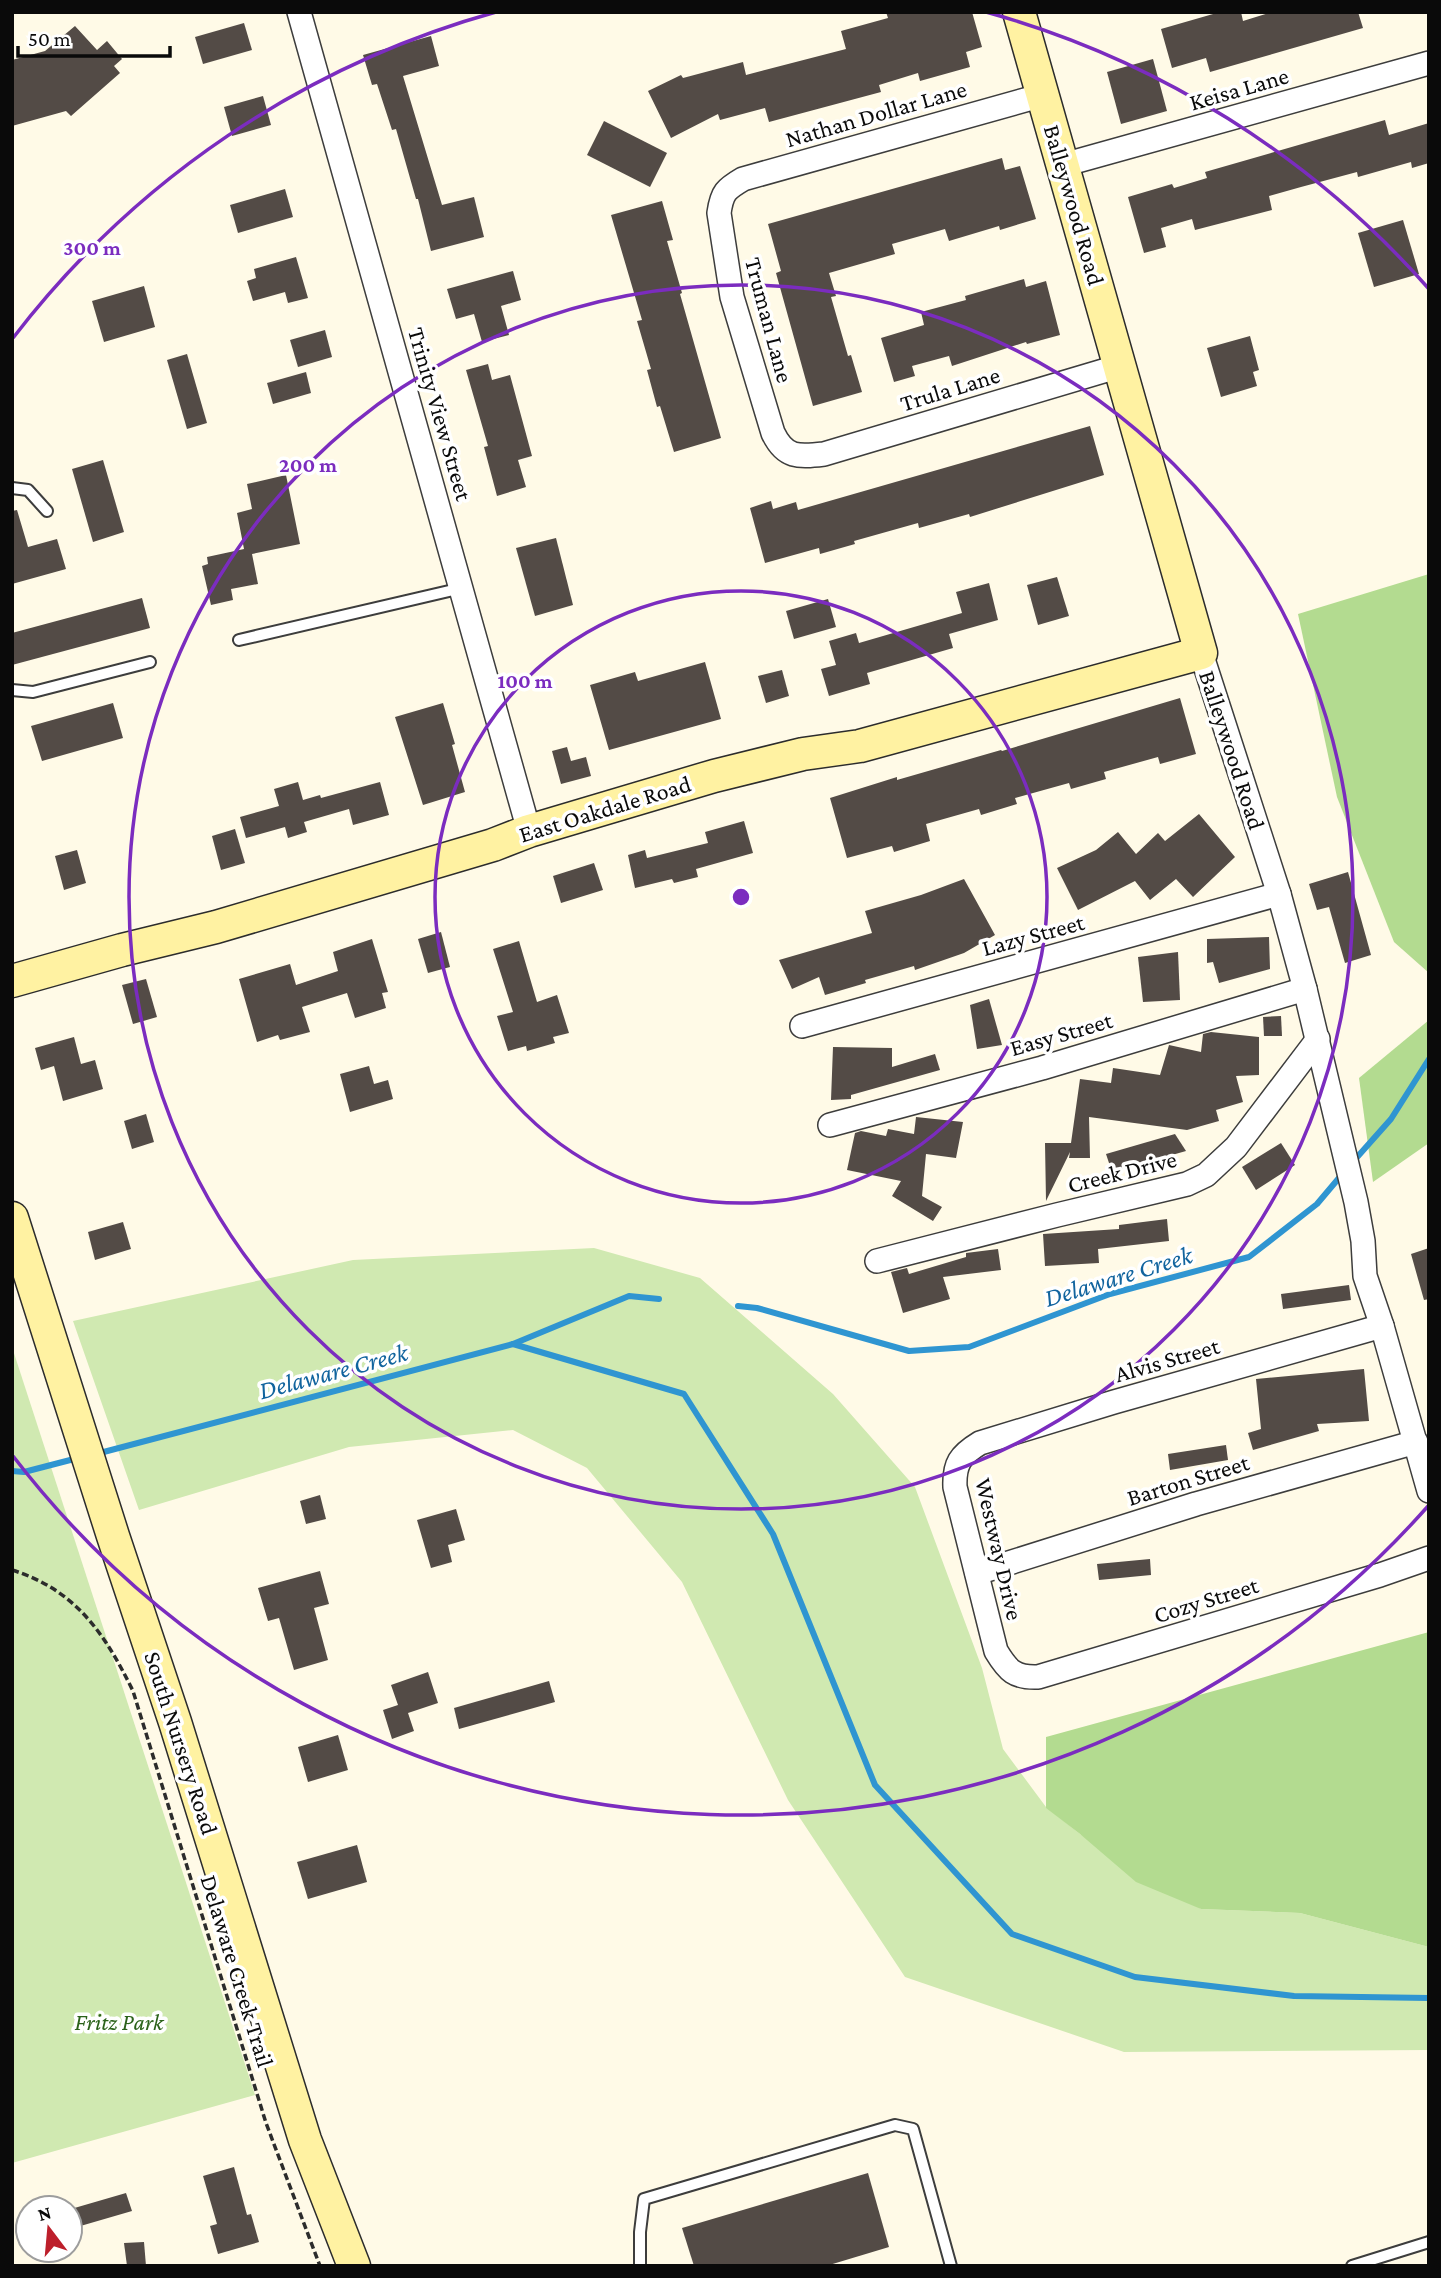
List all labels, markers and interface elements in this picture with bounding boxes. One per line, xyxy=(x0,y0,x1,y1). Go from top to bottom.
scale bar xyxy=(18,14,170,58)
text: 50 m xyxy=(28,27,71,51)
street label: Keisa Lane xyxy=(1186,61,1292,116)
street label: Nathan Dollar Lane xyxy=(782,75,970,152)
street label: Balleywood Road xyxy=(1039,122,1110,289)
text: 300 m xyxy=(63,236,121,260)
street label: Truman Lane xyxy=(740,254,799,385)
street label: Trinity View Street xyxy=(403,324,478,505)
street label: Trula Lane xyxy=(897,361,1003,416)
text: 200 m xyxy=(279,453,337,477)
street label: Balleywood Road xyxy=(1194,667,1271,833)
text: 100 m xyxy=(497,669,553,693)
street label: East Oakdale Road xyxy=(516,769,694,847)
centre of rings xyxy=(729,885,753,909)
street label: Lazy Street xyxy=(979,908,1088,961)
street label: Easy Street xyxy=(1007,1006,1116,1061)
street label: Creek Drive xyxy=(1065,1145,1179,1198)
water label: Delaware Creek xyxy=(1041,1240,1197,1313)
street label: Alvis Street xyxy=(1111,1331,1223,1387)
water label: Delaware Creek xyxy=(256,1337,412,1405)
street label: Barton Street xyxy=(1124,1448,1253,1511)
street label: Westway Drive xyxy=(970,1475,1029,1623)
street label: Cozy Street xyxy=(1150,1571,1262,1628)
street label: South Nursery Road xyxy=(139,1648,224,1838)
street label: Delaware Creek Trail xyxy=(195,1872,280,2070)
park label: Fritz Park xyxy=(75,2008,165,2035)
north arrow xyxy=(14,2194,84,2264)
text: N xyxy=(35,2201,54,2225)

